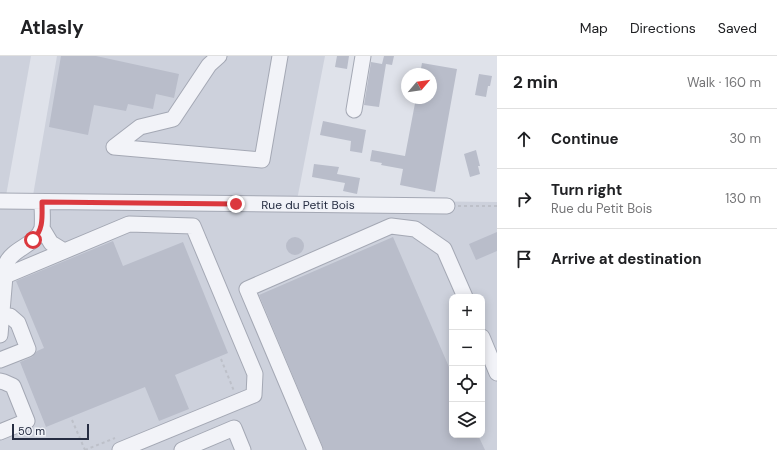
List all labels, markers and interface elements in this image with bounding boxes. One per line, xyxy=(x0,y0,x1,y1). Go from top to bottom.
text: Atlasly xyxy=(20,15,84,40)
text: Map xyxy=(580,19,608,37)
text: Directions xyxy=(630,19,696,37)
text: Saved xyxy=(718,19,757,37)
north arrow xyxy=(401,68,437,104)
text: 2 min xyxy=(513,71,558,93)
text: Walk · 160 m xyxy=(687,74,761,91)
icon: ahead xyxy=(513,128,535,150)
text: Continue xyxy=(551,129,619,149)
text: 30 m xyxy=(729,130,761,147)
text: Turn right xyxy=(551,180,622,200)
icon: right xyxy=(513,188,535,210)
text: 130 m xyxy=(725,190,761,207)
route end xyxy=(227,195,245,213)
street label: Rue du Petit Bois xyxy=(261,197,355,213)
text: Rue du Petit Bois xyxy=(551,200,652,217)
route start xyxy=(24,231,42,249)
icon: arrive xyxy=(513,248,535,270)
text: Arrive at destination xyxy=(551,249,702,269)
map controls xyxy=(449,294,485,438)
button: + xyxy=(449,294,485,330)
button: − xyxy=(449,330,485,366)
button: locate xyxy=(449,366,485,402)
button: layers xyxy=(449,402,485,438)
scale bar xyxy=(12,422,89,441)
text: 50 m xyxy=(18,424,45,438)

